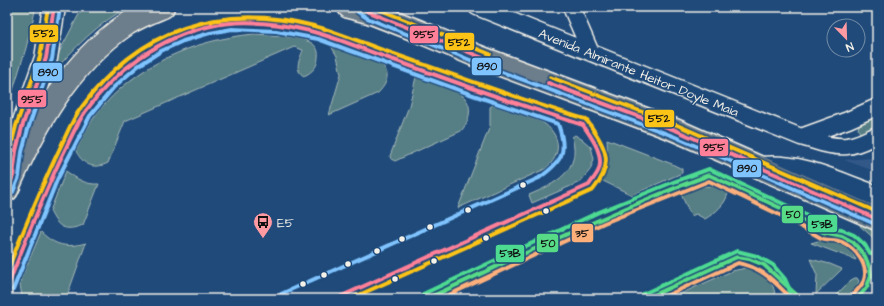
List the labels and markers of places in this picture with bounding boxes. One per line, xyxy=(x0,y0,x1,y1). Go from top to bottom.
unlabelled marker xyxy=(518,180,528,190)
unlabelled marker xyxy=(463,205,473,215)
unlabelled marker xyxy=(541,206,551,216)
bus stop icon: E5 xyxy=(252,211,274,239)
place label: E5 xyxy=(277,214,294,232)
unlabelled marker xyxy=(425,222,435,232)
unlabelled marker xyxy=(481,233,491,243)
unlabelled marker xyxy=(397,234,407,244)
unlabelled marker xyxy=(372,246,382,256)
unlabelled marker xyxy=(429,256,439,266)
unlabelled marker xyxy=(343,259,353,269)
unlabelled marker xyxy=(319,270,329,280)
unlabelled marker xyxy=(390,274,400,284)
unlabelled marker xyxy=(298,279,308,289)

